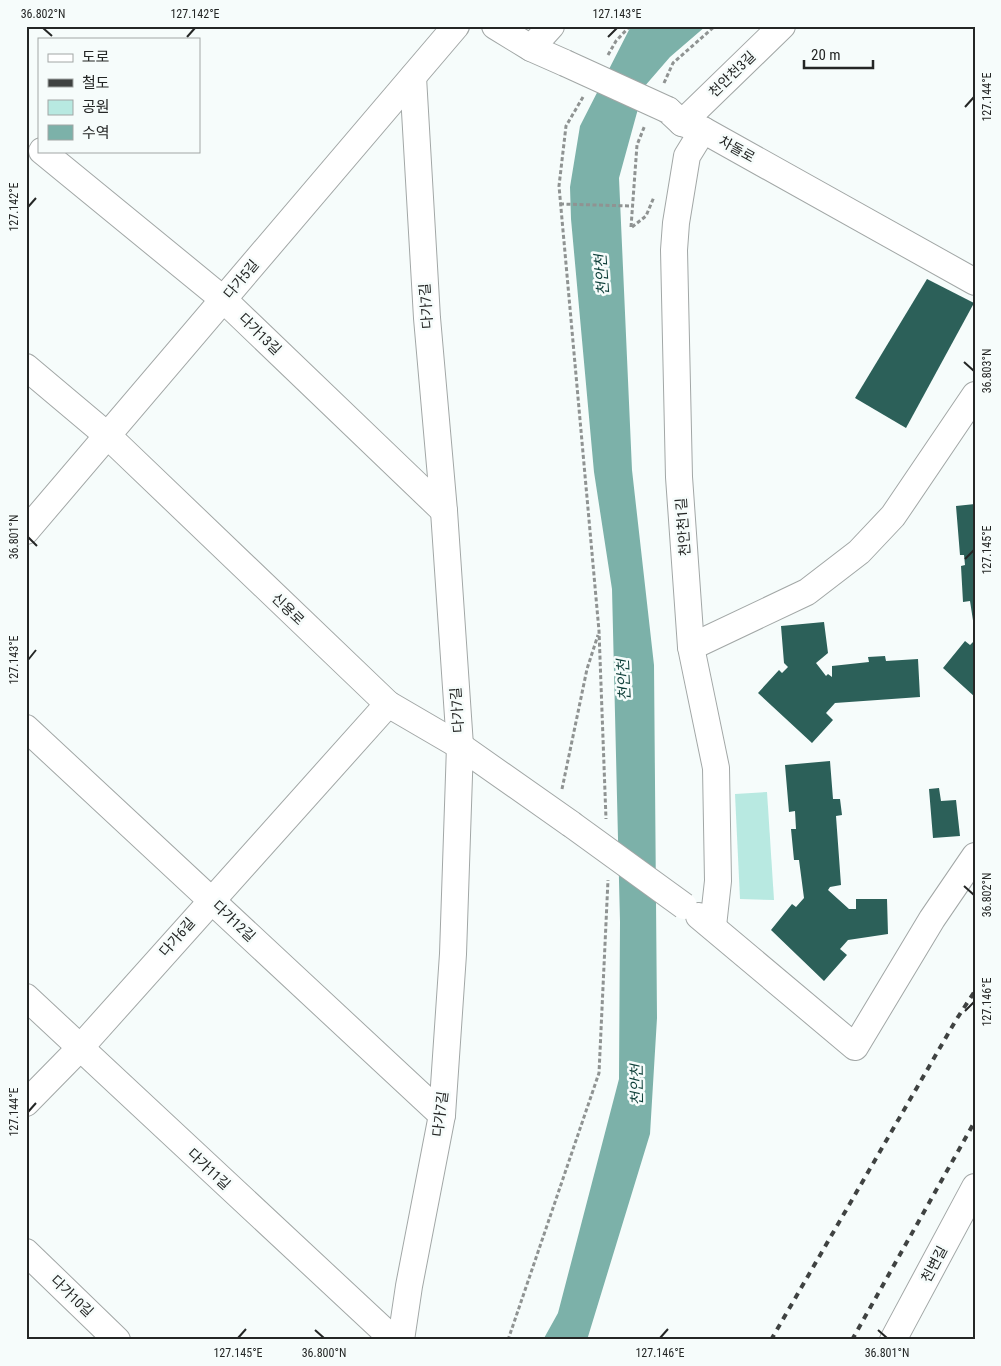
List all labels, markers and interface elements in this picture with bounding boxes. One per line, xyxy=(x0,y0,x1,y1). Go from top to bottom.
text: 36.802°N xyxy=(21,7,65,21)
text: 127.142°E xyxy=(170,7,220,21)
text: 127.143°E xyxy=(592,7,642,21)
legend xyxy=(38,38,200,152)
scale bar xyxy=(804,38,872,70)
text: 20 m xyxy=(811,46,841,64)
text: 도로 xyxy=(82,48,110,66)
street label: 천안천3길 xyxy=(705,48,759,100)
text: 127.144°E xyxy=(980,72,994,122)
text: 철도 xyxy=(82,74,110,92)
text: 공원 xyxy=(82,98,110,116)
text: 수역 xyxy=(82,124,110,142)
street label: 차돌로 xyxy=(716,133,758,165)
text: 127.142°E xyxy=(7,182,21,232)
water label: 천안천 xyxy=(591,252,612,296)
street label: 다가5길 xyxy=(220,256,262,302)
street label: 다가7길 xyxy=(416,283,436,329)
street label: 다가13길 xyxy=(236,310,284,358)
text: 36.803°N xyxy=(980,349,994,393)
street label: 천안천1길 xyxy=(673,497,693,557)
text: 36.801°N xyxy=(7,515,21,559)
text: 127.145°E xyxy=(980,525,994,575)
street label: 신용로 xyxy=(269,590,308,628)
text: 127.143°E xyxy=(7,635,21,685)
water label: 천안천 xyxy=(614,657,634,701)
street label: 다가7길 xyxy=(447,687,467,733)
text: 36.802°N xyxy=(980,873,994,917)
street label: 다가12길 xyxy=(209,897,259,945)
street label: 다가6길 xyxy=(156,915,198,959)
text: 127.146°E xyxy=(980,977,994,1027)
water label: 천안천 xyxy=(628,1062,646,1106)
text: 127.144°E xyxy=(7,1087,21,1137)
street label: 다가7길 xyxy=(429,1090,451,1138)
street label: 다가11길 xyxy=(184,1145,234,1193)
street label: 천변길 xyxy=(918,1243,950,1285)
street label: 다가10길 xyxy=(48,1272,96,1320)
text: 127.145°E xyxy=(213,1346,263,1360)
text: 36.800°N xyxy=(302,1346,346,1360)
text: 127.146°E xyxy=(635,1346,685,1360)
text: 36.801°N xyxy=(865,1346,909,1360)

